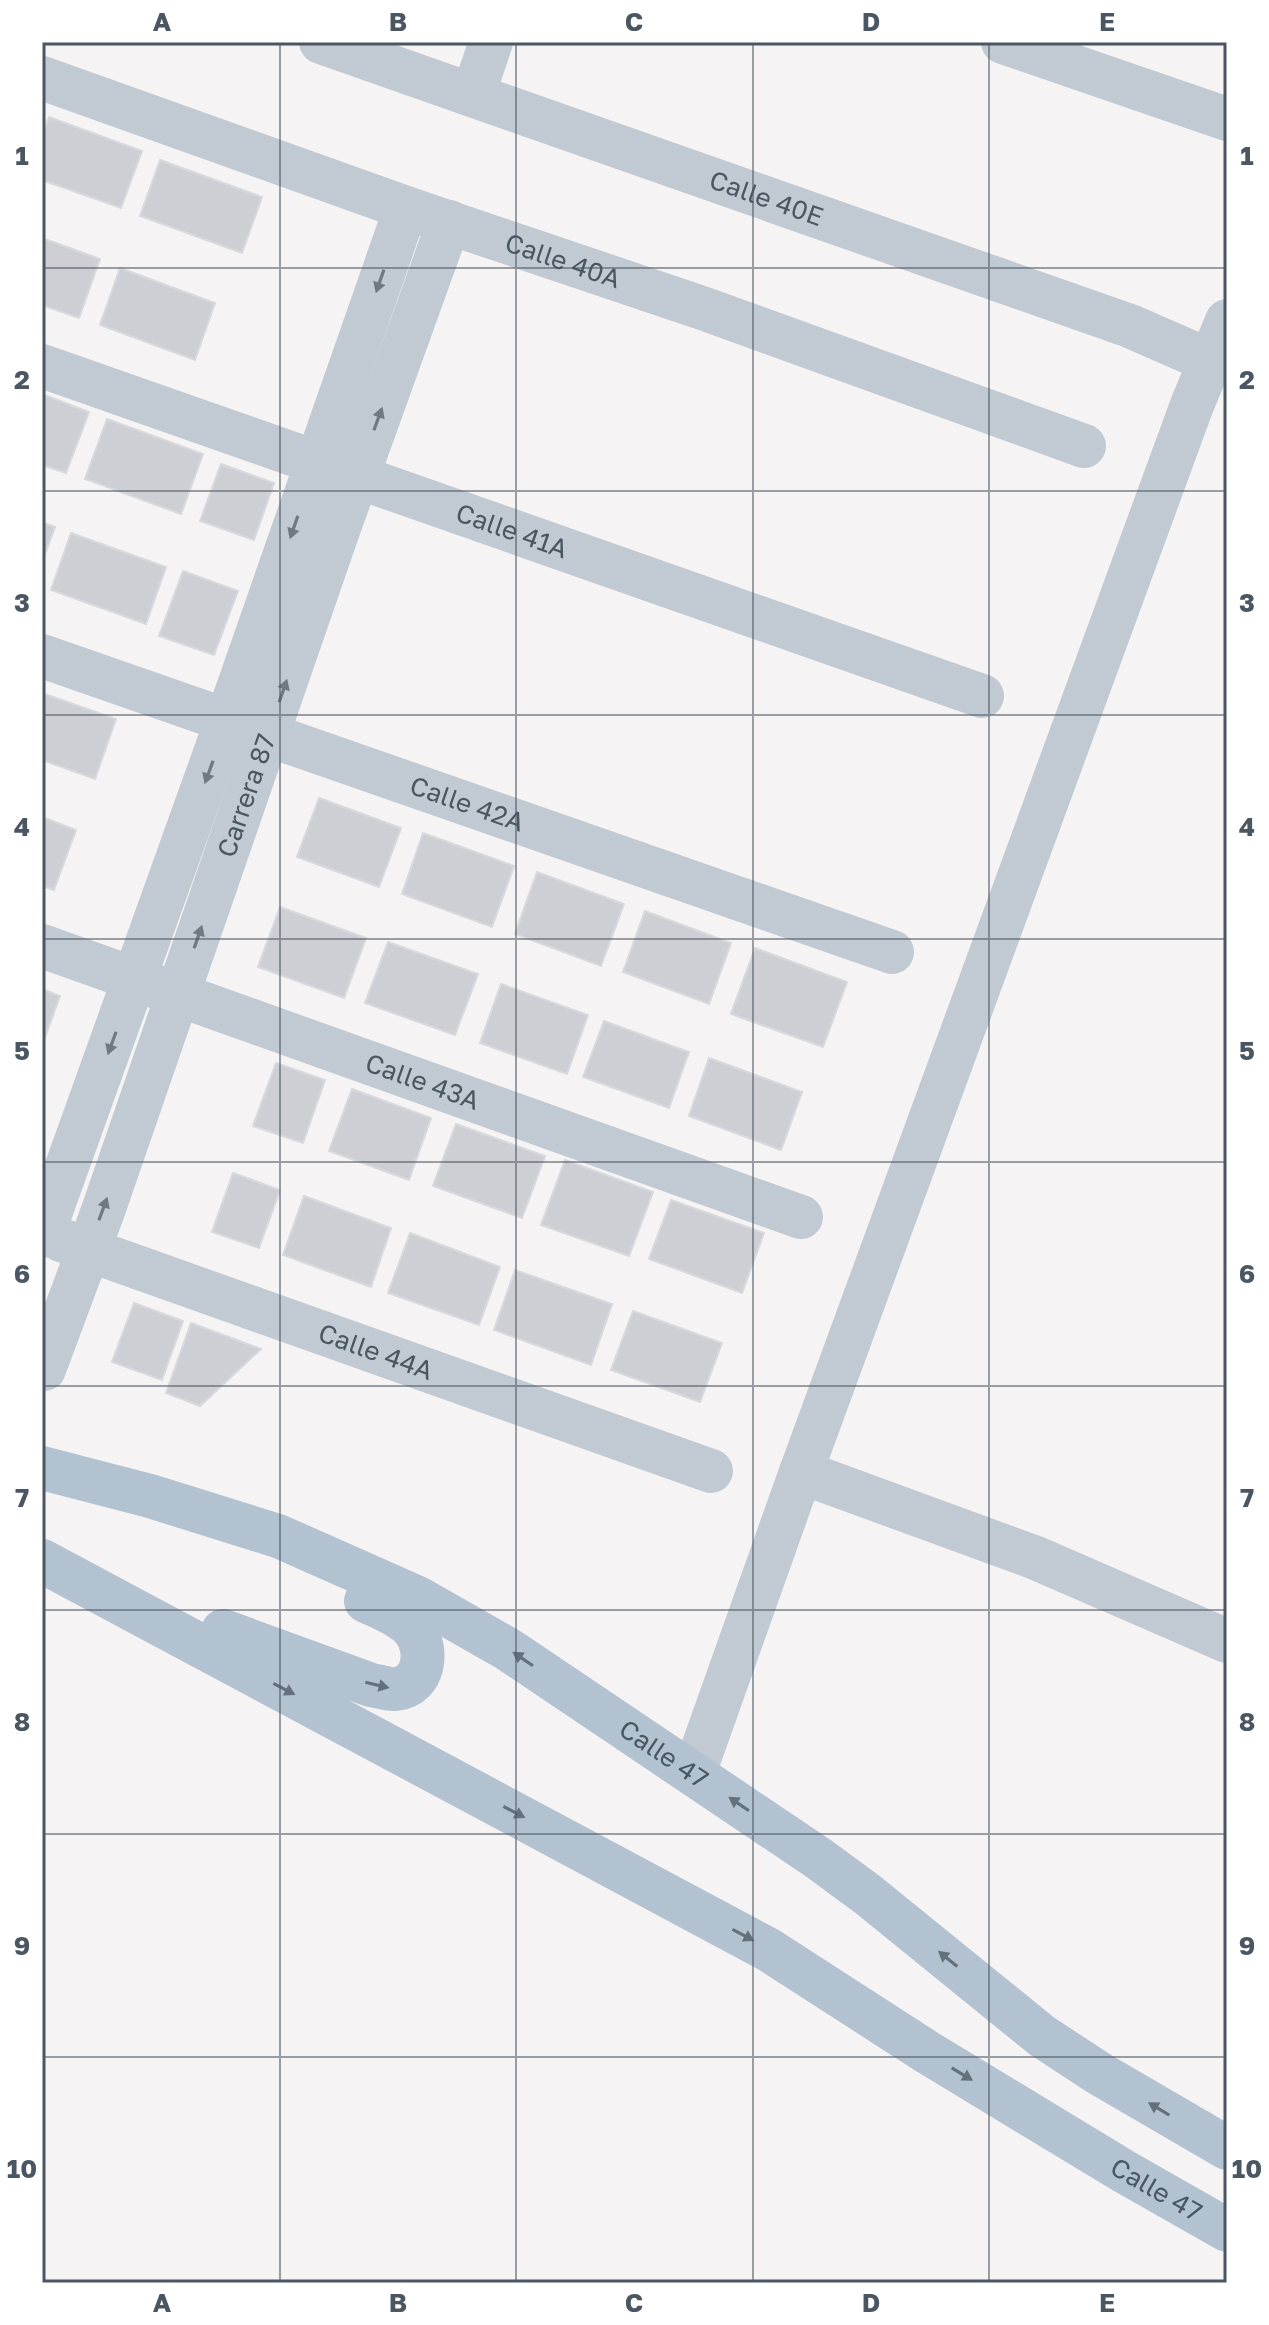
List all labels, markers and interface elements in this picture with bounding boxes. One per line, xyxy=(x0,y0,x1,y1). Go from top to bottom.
text: A xyxy=(153,6,172,37)
text: B xyxy=(389,6,407,37)
text: C xyxy=(625,6,643,37)
text: D xyxy=(862,6,880,37)
text: E xyxy=(1099,6,1115,37)
text: 1 xyxy=(15,140,29,171)
text: 1 xyxy=(1240,140,1254,171)
street label: Calle 40E xyxy=(706,164,827,232)
street label: Calle 40A xyxy=(501,227,625,294)
one-way arrow xyxy=(373,269,385,293)
text: 2 xyxy=(14,364,30,395)
text: 2 xyxy=(1239,364,1255,395)
one-way arrow xyxy=(373,407,385,431)
street label: Calle 41A xyxy=(452,497,572,564)
one-way arrow xyxy=(288,515,300,539)
text: 3 xyxy=(14,587,30,618)
text: 3 xyxy=(1239,587,1255,618)
one-way arrow xyxy=(277,679,289,703)
street label: Carrera 87 xyxy=(210,730,281,861)
one-way arrow xyxy=(202,760,214,784)
street label: Calle 42A xyxy=(406,769,528,838)
text: 4 xyxy=(14,811,30,842)
text: 4 xyxy=(1239,811,1255,842)
one-way arrow xyxy=(192,924,204,948)
one-way arrow xyxy=(105,1031,117,1055)
text: 5 xyxy=(14,1035,30,1066)
text: 5 xyxy=(1239,1035,1255,1066)
street label: Calle 43A xyxy=(361,1047,484,1116)
one-way arrow xyxy=(97,1197,110,1221)
text: 6 xyxy=(14,1258,30,1289)
text: 6 xyxy=(1239,1258,1255,1289)
street label: Calle 44A xyxy=(314,1317,437,1386)
text: 7 xyxy=(15,1482,29,1513)
text: 7 xyxy=(1240,1482,1254,1513)
one-way arrow xyxy=(513,1652,534,1667)
one-way arrow xyxy=(365,1680,390,1692)
one-way arrow xyxy=(273,1683,296,1696)
text: 8 xyxy=(14,1706,30,1737)
text: 8 xyxy=(1239,1706,1255,1737)
street label: Calle 47 xyxy=(614,1713,714,1794)
one-way arrow xyxy=(729,1797,750,1812)
one-way arrow xyxy=(502,1805,525,1818)
one-way arrow xyxy=(731,1928,754,1942)
text: 9 xyxy=(14,1930,30,1961)
text: 9 xyxy=(1239,1930,1255,1961)
one-way arrow xyxy=(938,1951,958,1968)
one-way arrow xyxy=(951,2066,973,2080)
one-way arrow xyxy=(1148,2103,1170,2117)
street label: Calle 47 xyxy=(1105,2151,1208,2227)
text: 10 xyxy=(7,2153,37,2184)
text: 10 xyxy=(1232,2153,1262,2184)
text: A xyxy=(153,2287,172,2318)
text: B xyxy=(389,2287,407,2318)
text: C xyxy=(625,2287,643,2318)
text: D xyxy=(862,2287,880,2318)
text: E xyxy=(1099,2287,1115,2318)

